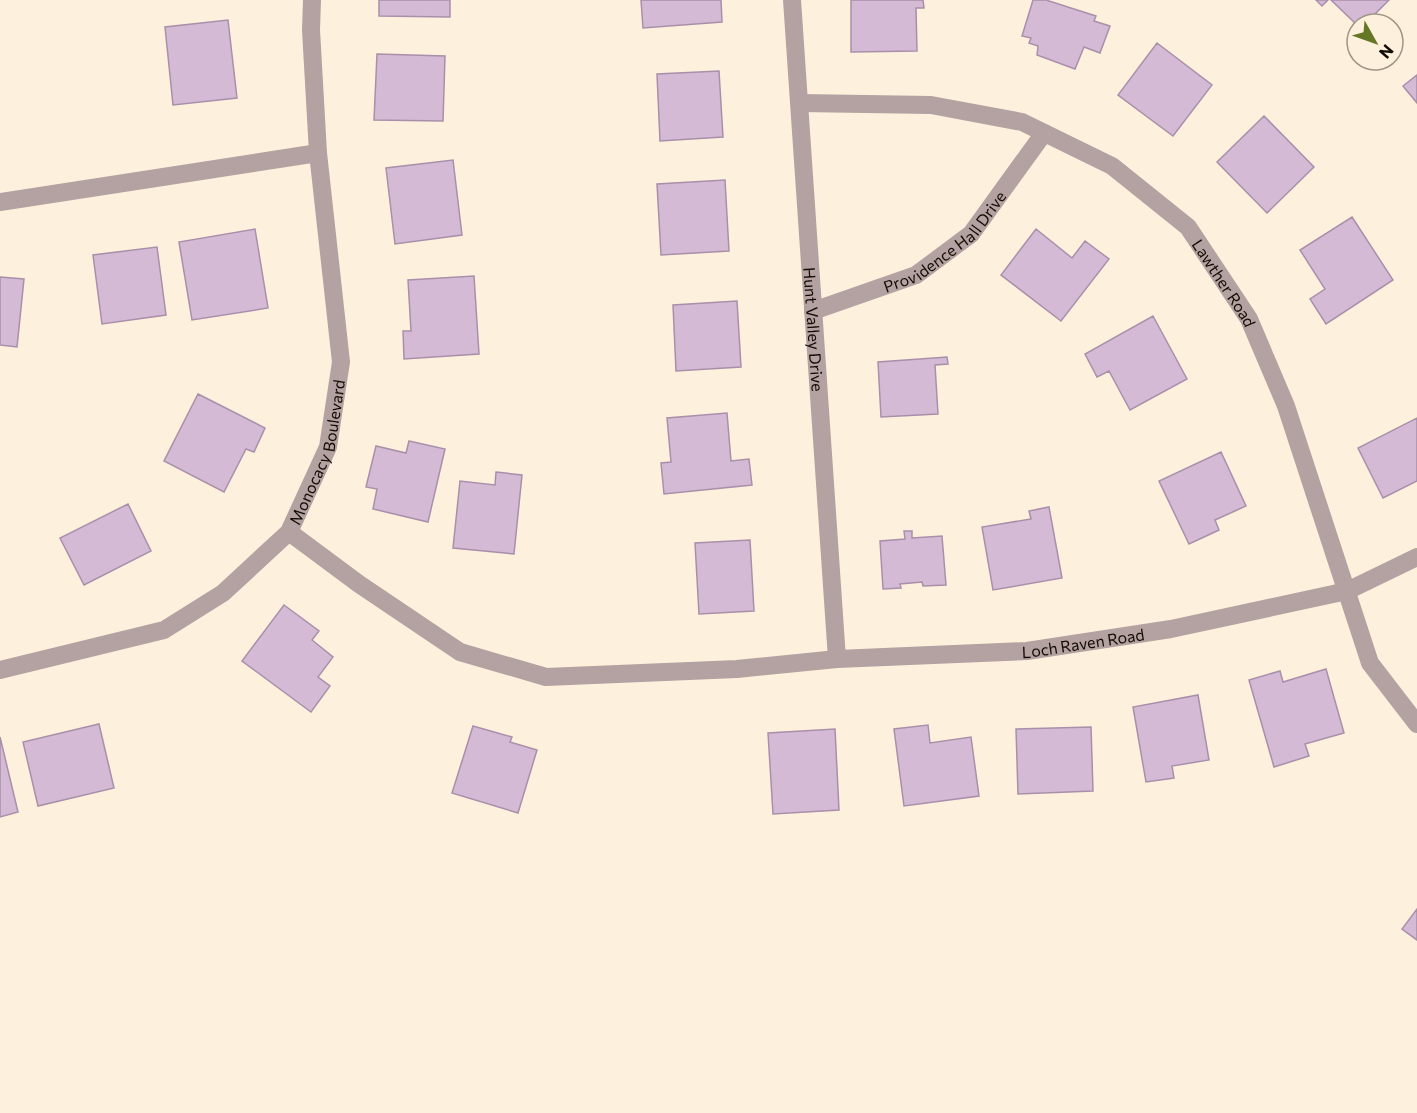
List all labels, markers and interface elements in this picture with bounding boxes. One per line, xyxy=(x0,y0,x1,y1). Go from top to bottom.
north arrow xyxy=(1345,12,1405,72)
text: N xyxy=(1376,41,1398,63)
street label: Providence Hall Drive xyxy=(880,187,1009,295)
street label: Lawther Road xyxy=(1189,235,1260,329)
street label: Hunt Valley Drive xyxy=(801,266,828,392)
street label: Monocacy Boulevard xyxy=(284,378,348,527)
street label: Loch Raven Road xyxy=(1021,624,1146,661)

